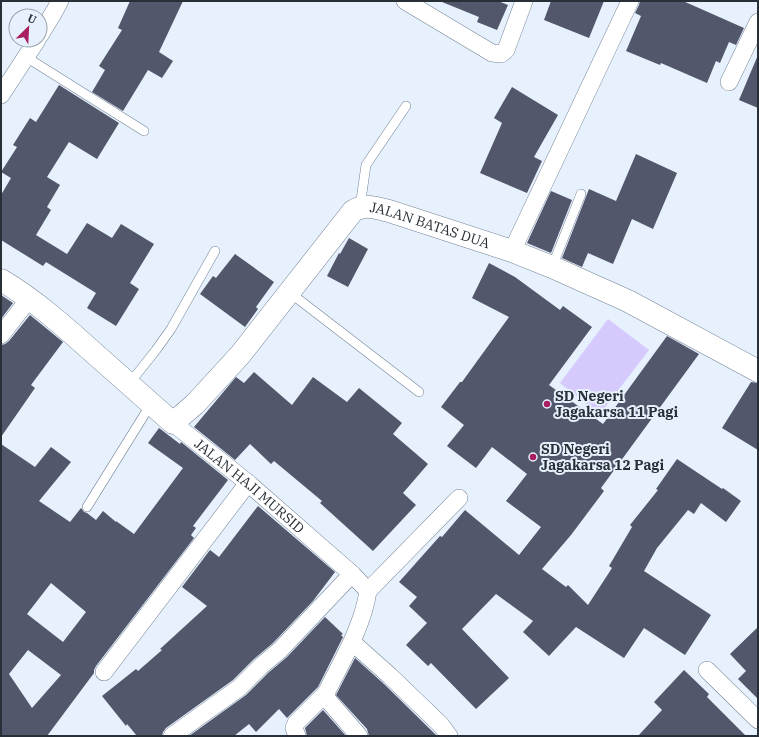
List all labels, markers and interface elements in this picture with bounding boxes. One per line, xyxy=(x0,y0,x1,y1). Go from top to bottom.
north arrow xyxy=(8,8,48,48)
text: U xyxy=(25,11,39,27)
street label: JALAN BATAS DUA xyxy=(369,198,492,252)
place label: SD Negeri Jagakarsa 11 Pagi xyxy=(555,387,678,421)
marker: SD Negeri Jagakarsa 11 Pagi xyxy=(542,399,552,409)
street label: JALAN HAJI MURSID xyxy=(191,435,308,537)
place label: SD Negeri Jagakarsa 12 Pagi xyxy=(541,440,664,474)
marker: SD Negeri Jagakarsa 12 Pagi xyxy=(528,452,538,462)

